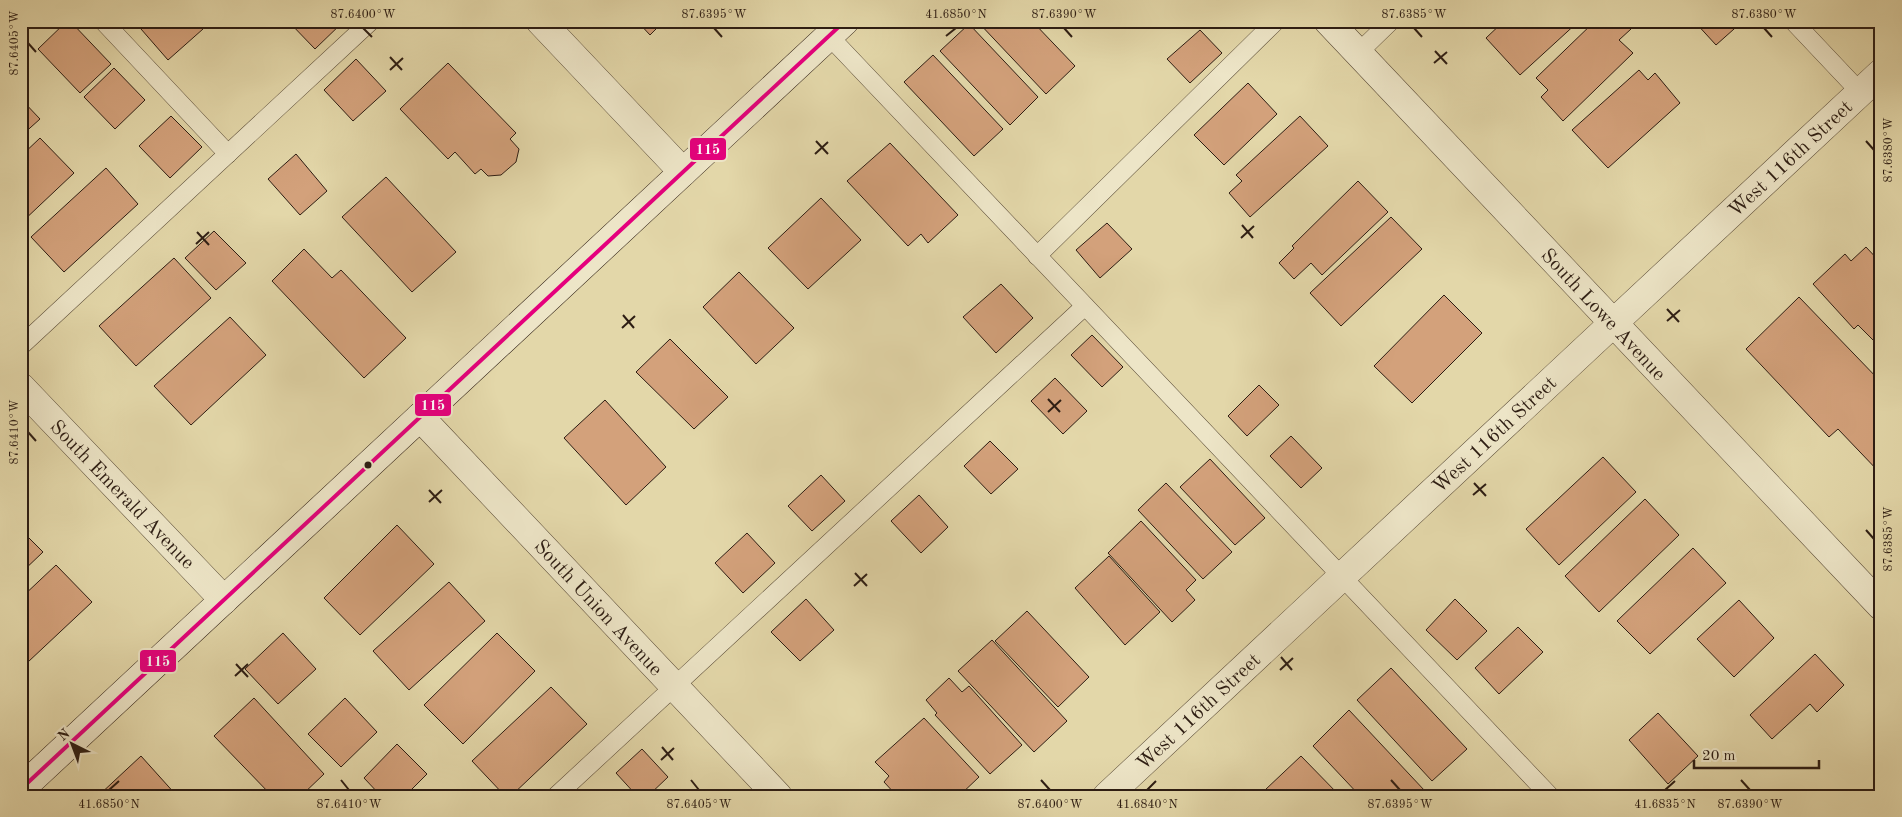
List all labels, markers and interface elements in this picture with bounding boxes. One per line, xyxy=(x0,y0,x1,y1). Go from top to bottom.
text: 87.6395°W xyxy=(682,8,747,21)
text: 41.6850°N xyxy=(925,8,987,21)
text: 87.6385°W xyxy=(1382,8,1447,21)
text: 87.6400°W xyxy=(331,9,396,21)
text: 87.6390°W xyxy=(1032,9,1097,21)
text: 87.6380°W xyxy=(1732,9,1797,21)
text: 87.6405°W xyxy=(8,10,21,75)
street label: West 116th Street xyxy=(1726,97,1857,222)
text: 87.6380°W xyxy=(1883,117,1895,182)
line badge: 115 xyxy=(689,137,727,161)
text: 115 xyxy=(696,143,720,157)
street label: South Lowe Avenue xyxy=(1536,246,1669,385)
street label: West 116th Street xyxy=(1430,373,1561,498)
line badge: 115 xyxy=(414,393,452,417)
text: 87.6410°W xyxy=(9,399,21,464)
text: 115 xyxy=(421,399,445,413)
street label: South Emerald Avenue xyxy=(45,417,198,574)
unlabelled marker xyxy=(363,460,373,470)
text: 87.6385°W xyxy=(1882,506,1895,571)
street label: South Union Avenue xyxy=(529,536,666,680)
line badge: 115 xyxy=(139,649,177,673)
street label: West 116th Street xyxy=(1134,650,1265,775)
text: 115 xyxy=(146,655,170,669)
north arrow xyxy=(48,720,98,770)
text: N xyxy=(55,726,73,744)
scale bar xyxy=(1694,737,1820,769)
text: 20 m xyxy=(1702,749,1736,764)
text: 41.6850°N xyxy=(78,798,140,811)
text: 87.6405°W xyxy=(667,798,732,811)
text: 87.6395°W xyxy=(1368,798,1433,811)
text: 41.6835°N xyxy=(1634,798,1696,811)
text: 87.6410°W xyxy=(317,799,382,811)
text: 87.6400°W xyxy=(1018,799,1083,811)
text: 41.6840°N xyxy=(1116,799,1178,811)
text: 87.6390°W xyxy=(1718,799,1783,811)

